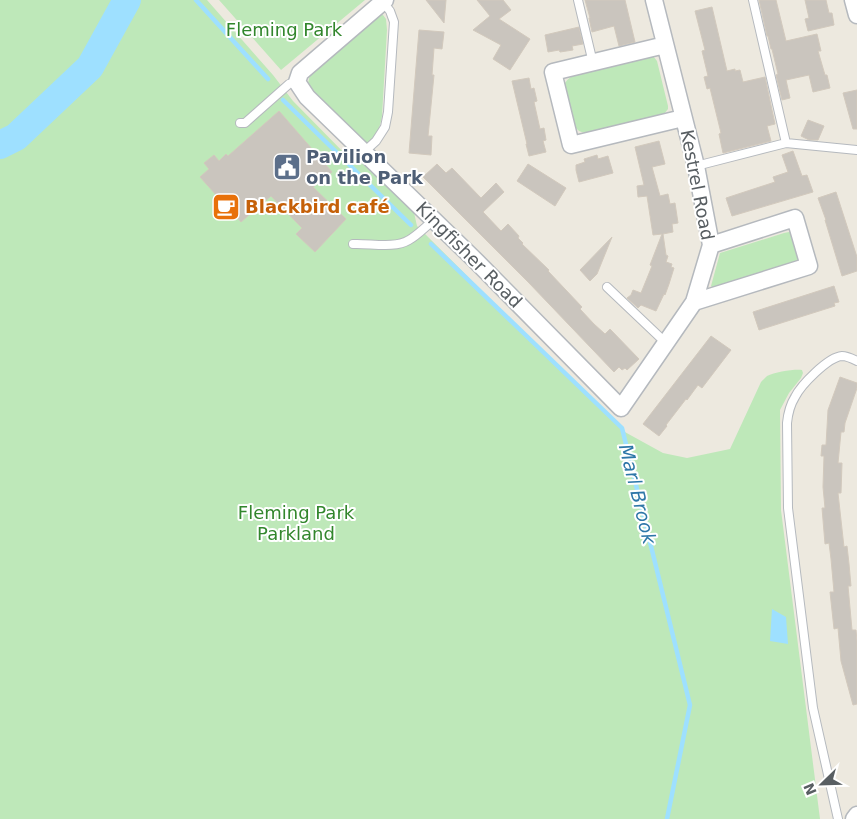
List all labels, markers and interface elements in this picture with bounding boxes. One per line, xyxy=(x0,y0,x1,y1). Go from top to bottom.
park label: Fleming Park xyxy=(226,19,343,40)
street label: Kestrel Road xyxy=(676,128,719,242)
place label: Pavilion on the Park xyxy=(306,146,424,188)
public building icon: Pavilion on the Park xyxy=(272,152,302,182)
cafe icon: Blackbird café xyxy=(211,192,241,222)
place label: Blackbird café xyxy=(245,196,390,217)
street label: Kingfisher Road xyxy=(412,197,527,312)
water label: Marl Brook xyxy=(615,442,661,547)
park label: Fleming Park Parkland xyxy=(238,502,355,544)
north arrow xyxy=(797,759,847,809)
text: N xyxy=(800,781,820,798)

